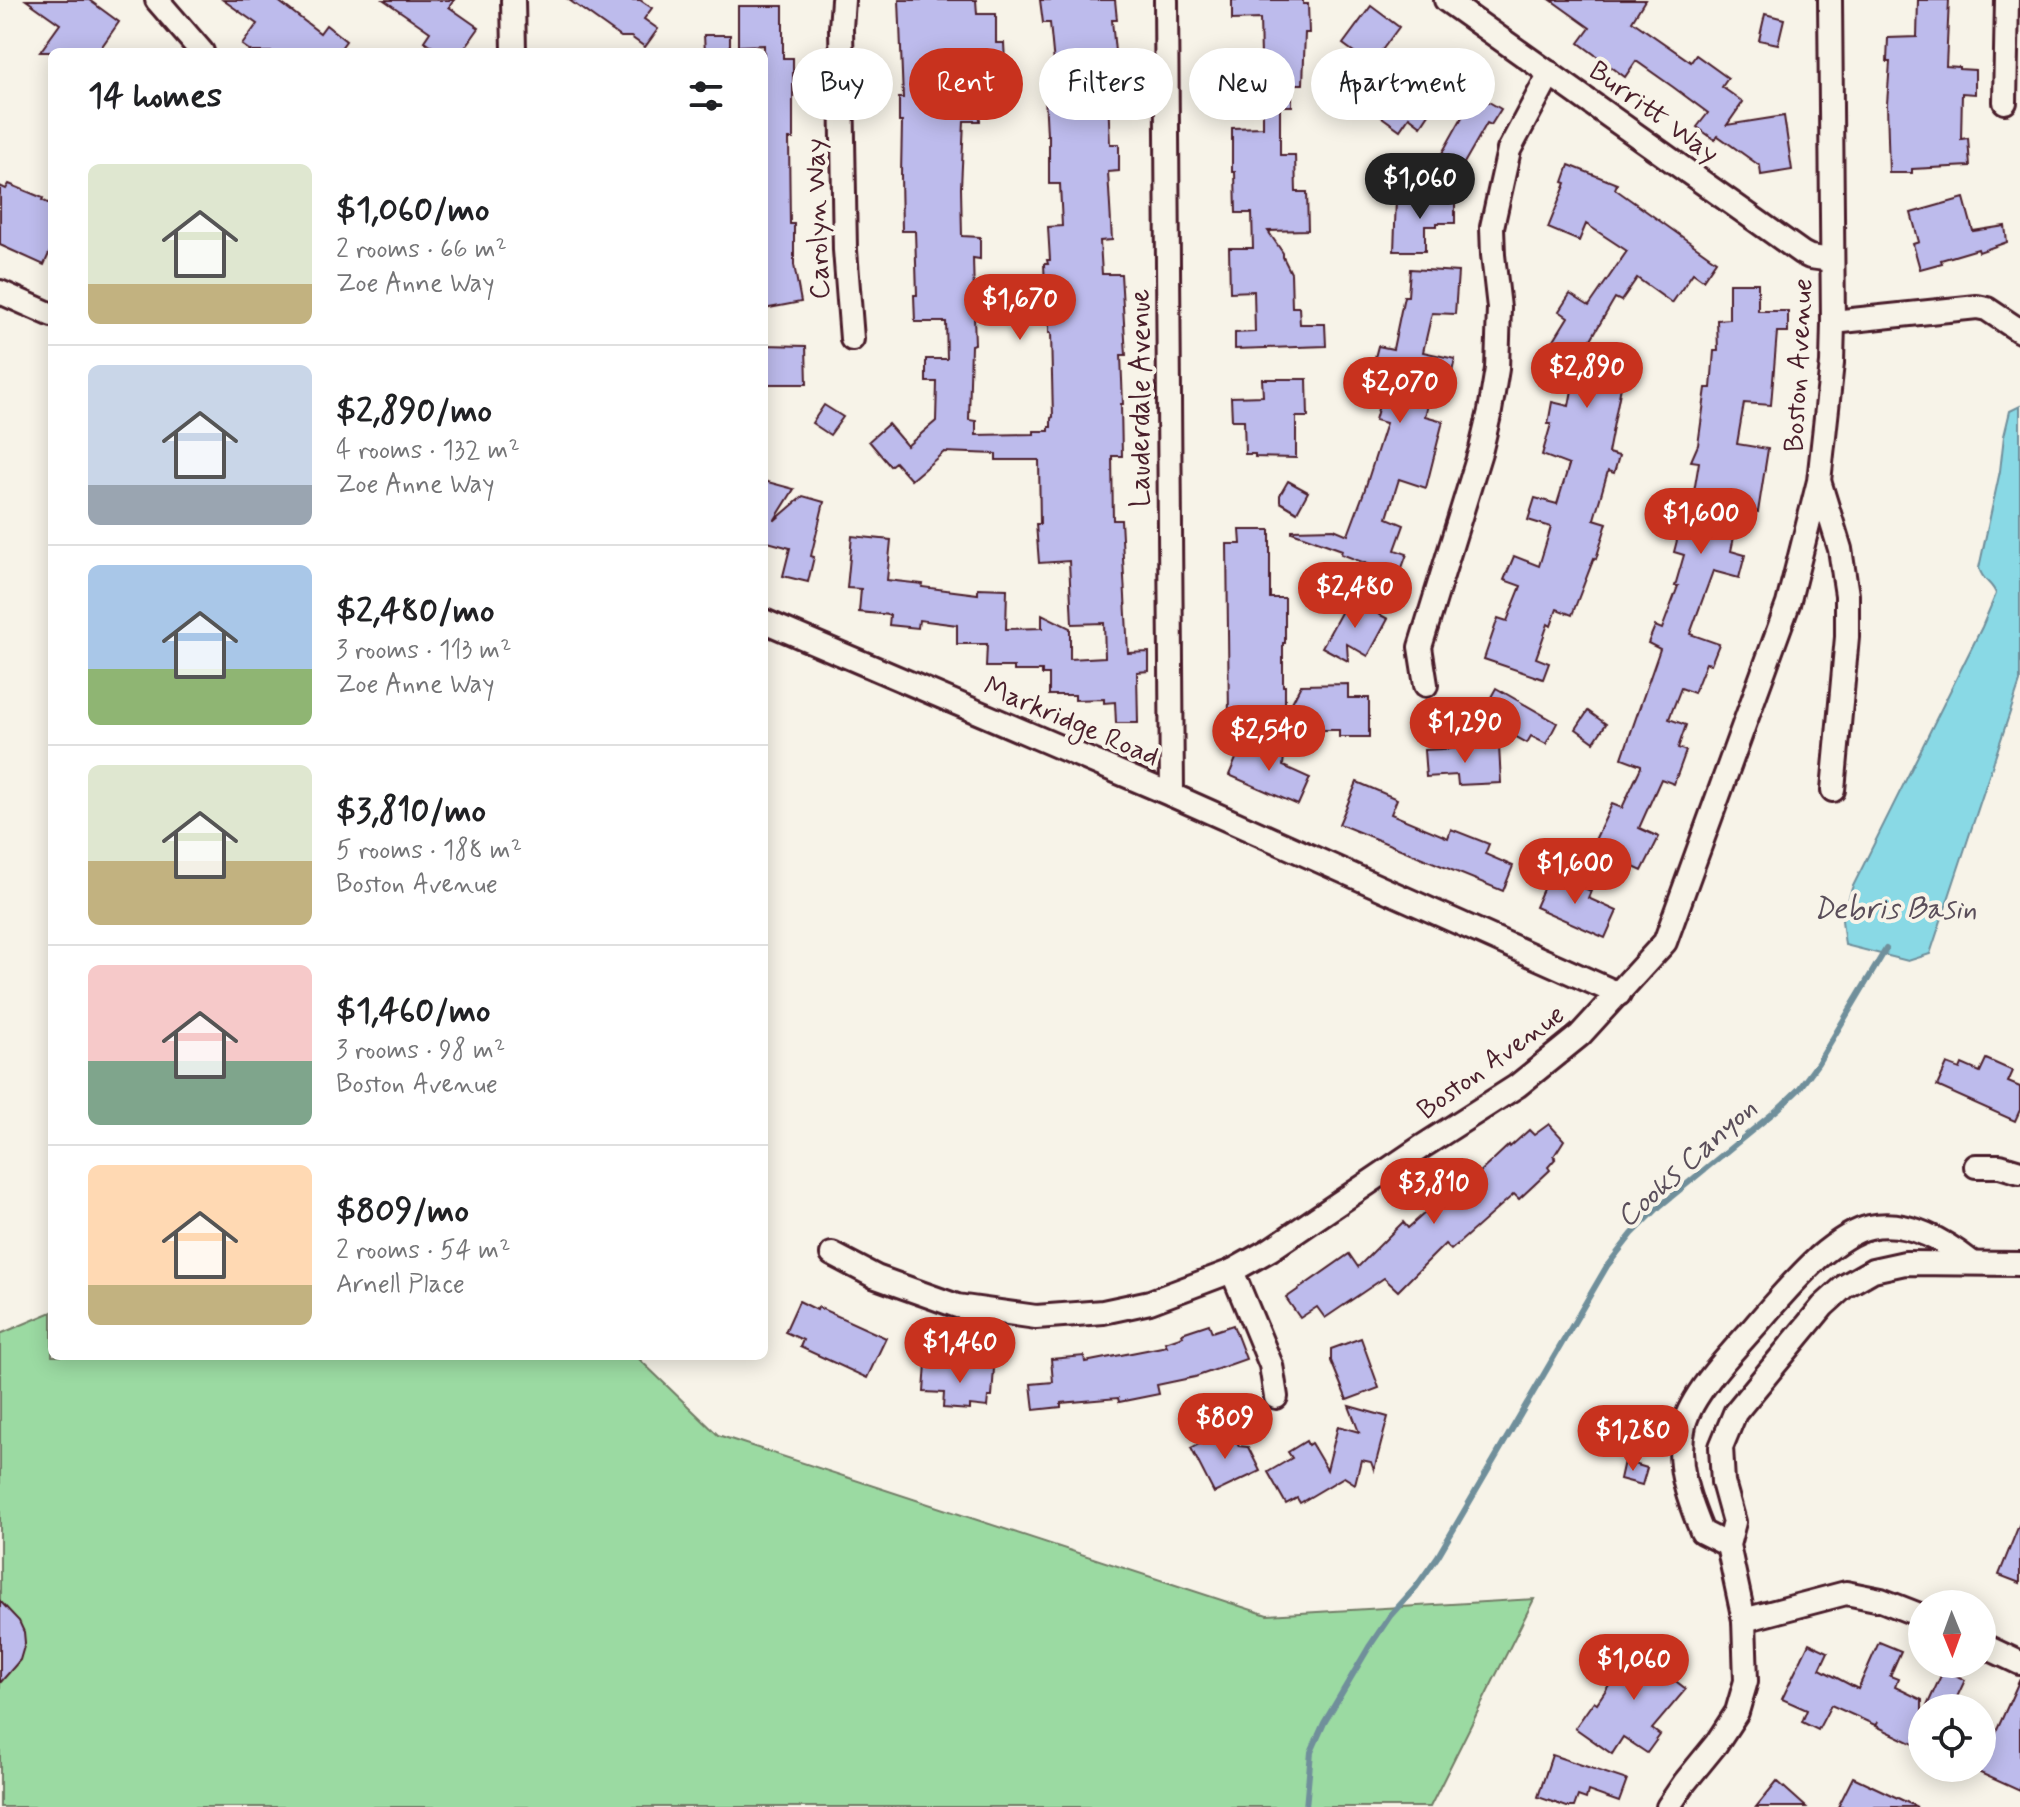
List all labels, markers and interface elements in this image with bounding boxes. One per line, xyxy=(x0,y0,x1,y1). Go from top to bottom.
chip: Buy xyxy=(792,48,893,120)
chip: Rent xyxy=(909,48,1023,120)
chip: Filters xyxy=(1039,48,1173,120)
chip: New xyxy=(1189,48,1295,120)
chip: Apartment xyxy=(1311,48,1495,120)
street label: Burritt Way xyxy=(1581,53,1726,173)
text: 14 homes xyxy=(88,74,222,119)
icon: filters xyxy=(684,74,728,118)
street label: Carolyn Way xyxy=(797,138,840,300)
pin: $1,060 xyxy=(1355,153,1485,221)
text: $1,060 xyxy=(1383,162,1457,196)
text: $1,060/mo xyxy=(336,188,489,233)
icon: home xyxy=(152,196,248,292)
text: 2 rooms · 66 m² xyxy=(336,233,507,267)
text: Zoe Anne Way xyxy=(336,267,495,301)
pin: $1,670 xyxy=(955,274,1085,342)
street label: Boston Avenue xyxy=(1776,277,1823,453)
text: $1,670 xyxy=(982,283,1058,317)
street label: Lauderdale Avenue xyxy=(1123,289,1160,507)
pin: $2,890 xyxy=(1522,342,1652,410)
text: $2,890 xyxy=(1549,351,1625,385)
pin: $2,070 xyxy=(1335,357,1465,425)
text: $2,070 xyxy=(1361,366,1439,400)
text: $2,890/mo xyxy=(336,389,492,434)
icon: home xyxy=(152,397,248,493)
text: 4 rooms · 132 m² xyxy=(336,434,520,468)
text: Zoe Anne Way xyxy=(336,468,495,502)
pin: $1,600 xyxy=(1636,488,1766,556)
text: $1,600 xyxy=(1662,497,1740,531)
pin: $2,480 xyxy=(1290,562,1420,630)
text: $2,480 xyxy=(1316,571,1394,605)
text: $2,480/mo xyxy=(336,589,494,634)
icon: home xyxy=(152,597,248,693)
text: 3 rooms · 113 m² xyxy=(336,634,512,668)
text: Zoe Anne Way xyxy=(336,668,495,702)
street label: Markridge Road xyxy=(977,669,1164,778)
pin: $1,290 xyxy=(1400,697,1530,765)
pin: $2,540 xyxy=(1204,705,1334,773)
text: $1,290 xyxy=(1428,706,1502,740)
text: $2,540 xyxy=(1230,714,1308,748)
text: $3,810/mo xyxy=(336,789,486,834)
icon: home xyxy=(152,797,248,893)
text: 5 rooms · 188 m² xyxy=(336,834,522,868)
pin: $1,600 xyxy=(1510,838,1640,906)
text: $1,600 xyxy=(1536,847,1614,881)
text: Boston Avenue xyxy=(336,868,498,902)
water label: Debris Basin xyxy=(1813,890,1977,929)
text: $1,460/mo xyxy=(336,989,491,1034)
icon: home xyxy=(152,997,248,1093)
street label: Boston Avenue xyxy=(1410,997,1573,1129)
text: 3 rooms · 98 m² xyxy=(336,1034,505,1068)
text: Boston Avenue xyxy=(336,1068,498,1102)
water label: Cooks Canyon xyxy=(1608,1090,1766,1237)
pin: $3,810 xyxy=(1369,1158,1499,1226)
text: $3,810 xyxy=(1398,1167,1470,1201)
text: $809/mo xyxy=(336,1189,469,1234)
icon: home xyxy=(152,1197,248,1293)
text: 2 rooms · 54 m² xyxy=(336,1234,511,1268)
text: Arnell Place xyxy=(336,1268,465,1302)
pin: $1,460 xyxy=(895,1317,1025,1385)
text: $1,460 xyxy=(922,1326,998,1360)
pin: $809 xyxy=(1178,1393,1272,1461)
text: $809 xyxy=(1196,1402,1254,1436)
pin: $1,280 xyxy=(1568,1405,1698,1473)
text: $1,280 xyxy=(1596,1414,1670,1448)
north arrow xyxy=(1908,1590,1996,1678)
map controls xyxy=(1908,1590,1996,1782)
pin: $1,060 xyxy=(1569,1634,1699,1702)
text: $1,060 xyxy=(1597,1643,1671,1677)
button: locate xyxy=(1908,1694,1996,1782)

